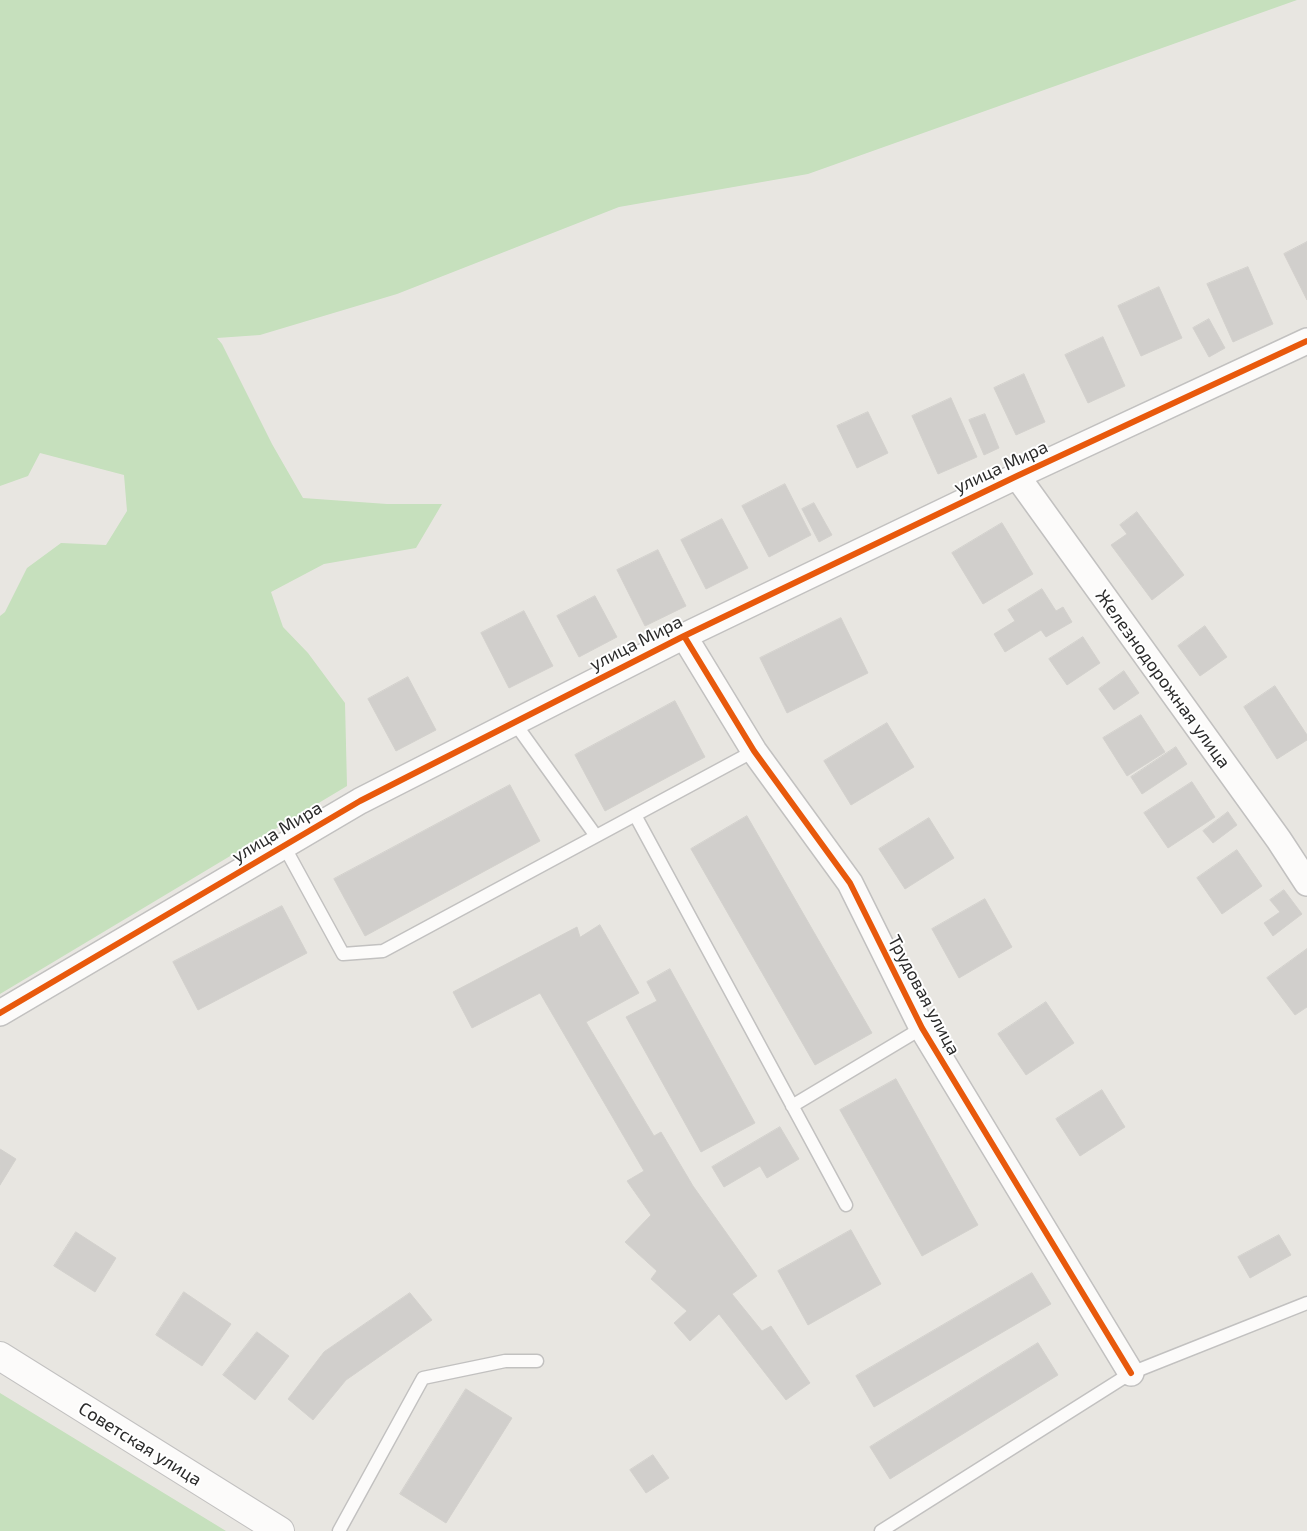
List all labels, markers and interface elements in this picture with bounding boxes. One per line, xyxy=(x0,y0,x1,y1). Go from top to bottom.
street label: улица Мира xyxy=(951,436,1051,498)
street label: Железнодорожная улица xyxy=(1091,586,1235,772)
street label: улица Мира xyxy=(586,610,686,676)
street label: улица Мира xyxy=(228,797,326,867)
street label: Трудовая улица xyxy=(883,931,965,1059)
street label: Советская улица xyxy=(75,1398,205,1490)

